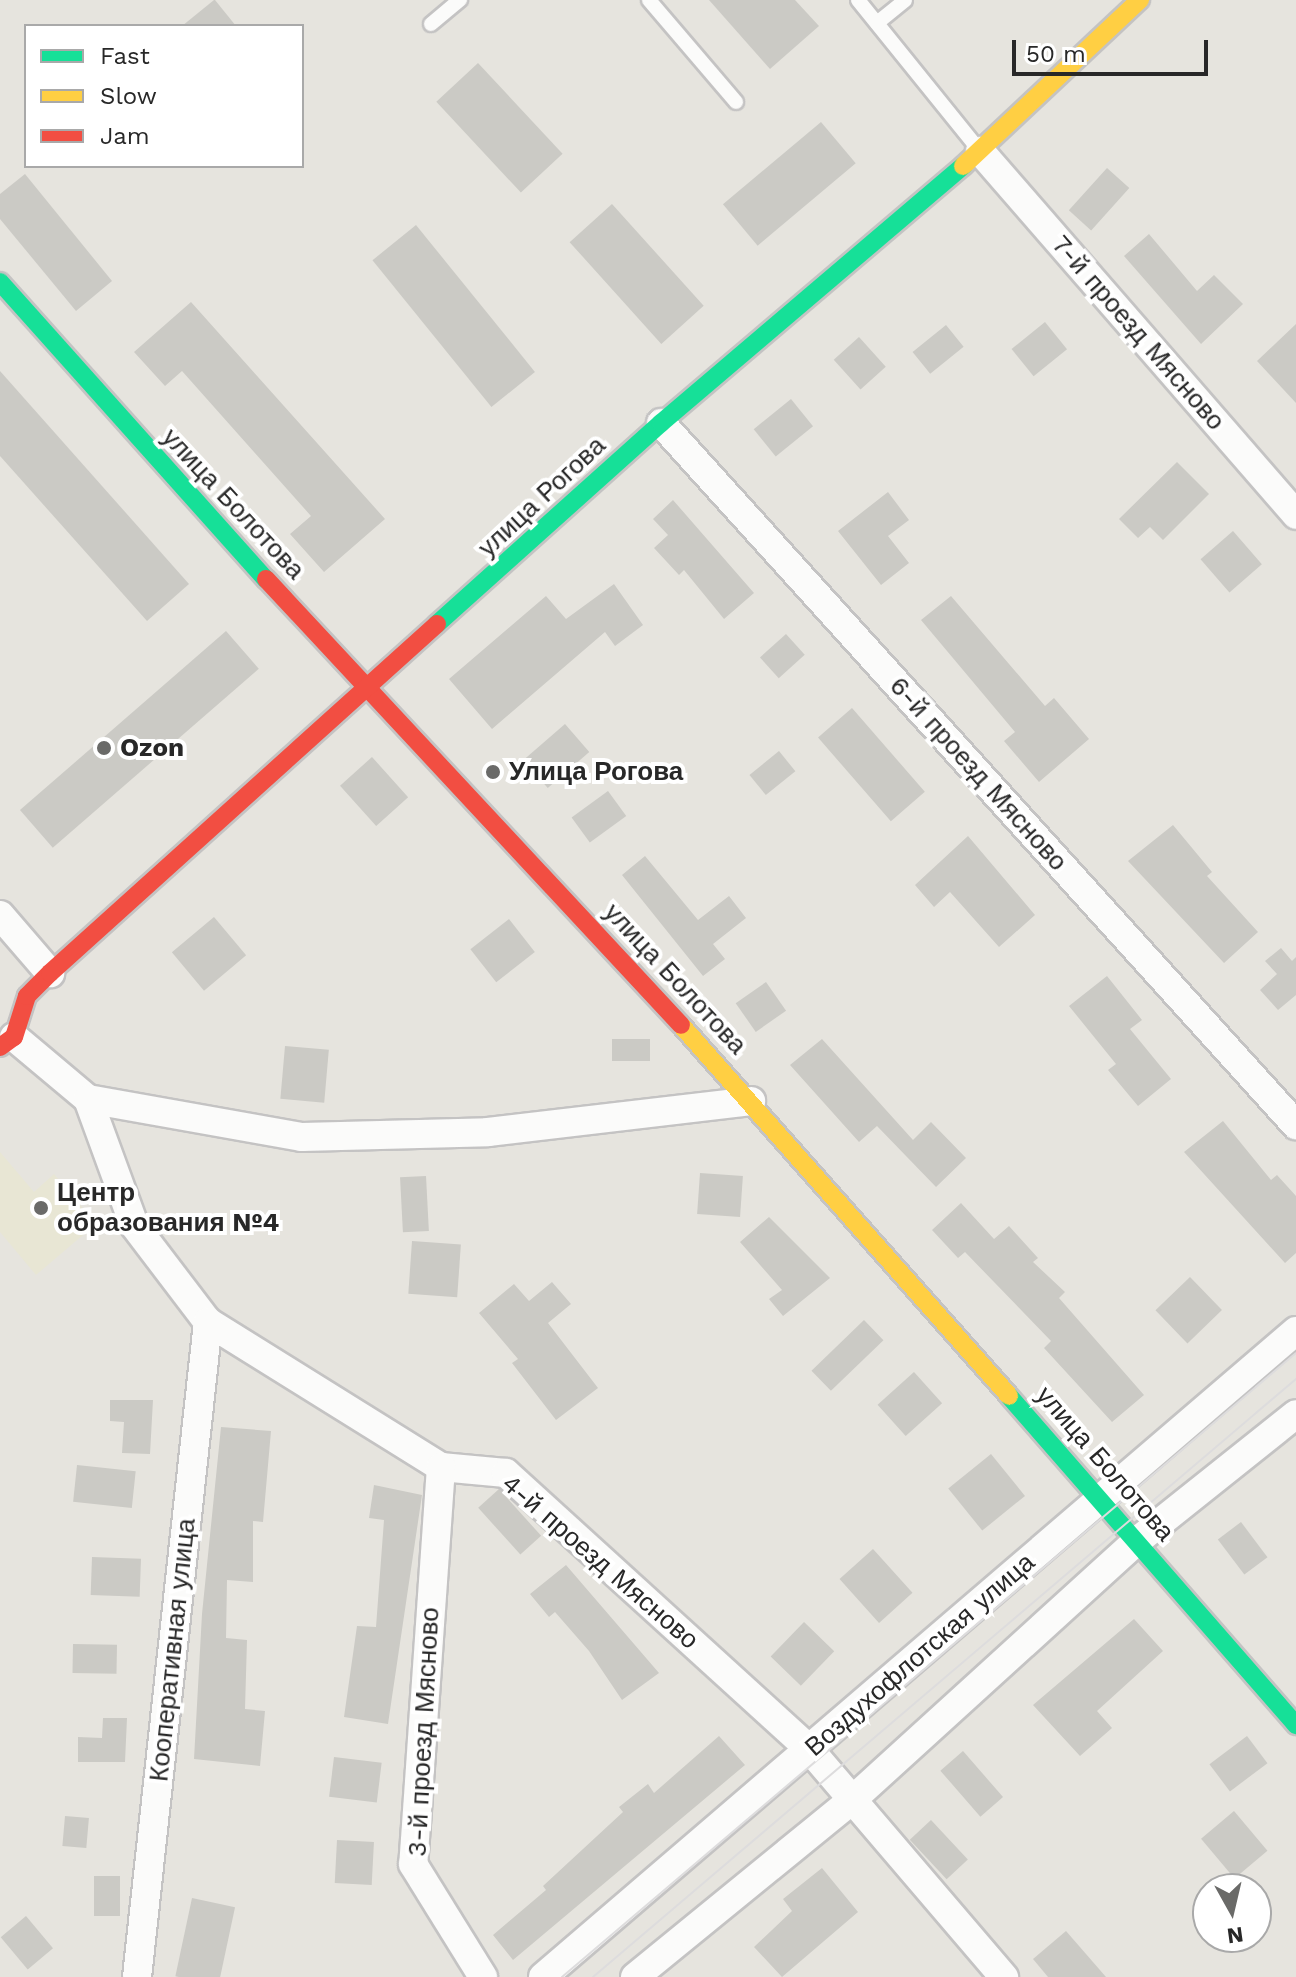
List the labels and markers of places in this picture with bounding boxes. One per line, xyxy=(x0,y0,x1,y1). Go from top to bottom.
place label: Ozon xyxy=(120,732,184,764)
marker: Ozon xyxy=(95,739,113,757)
place label: Улица Рогова xyxy=(509,756,683,788)
marker: Улица Рогова xyxy=(484,763,502,781)
place label: Центр образования №4 xyxy=(57,1177,279,1238)
marker: Центр образования №4 xyxy=(32,1199,50,1217)

